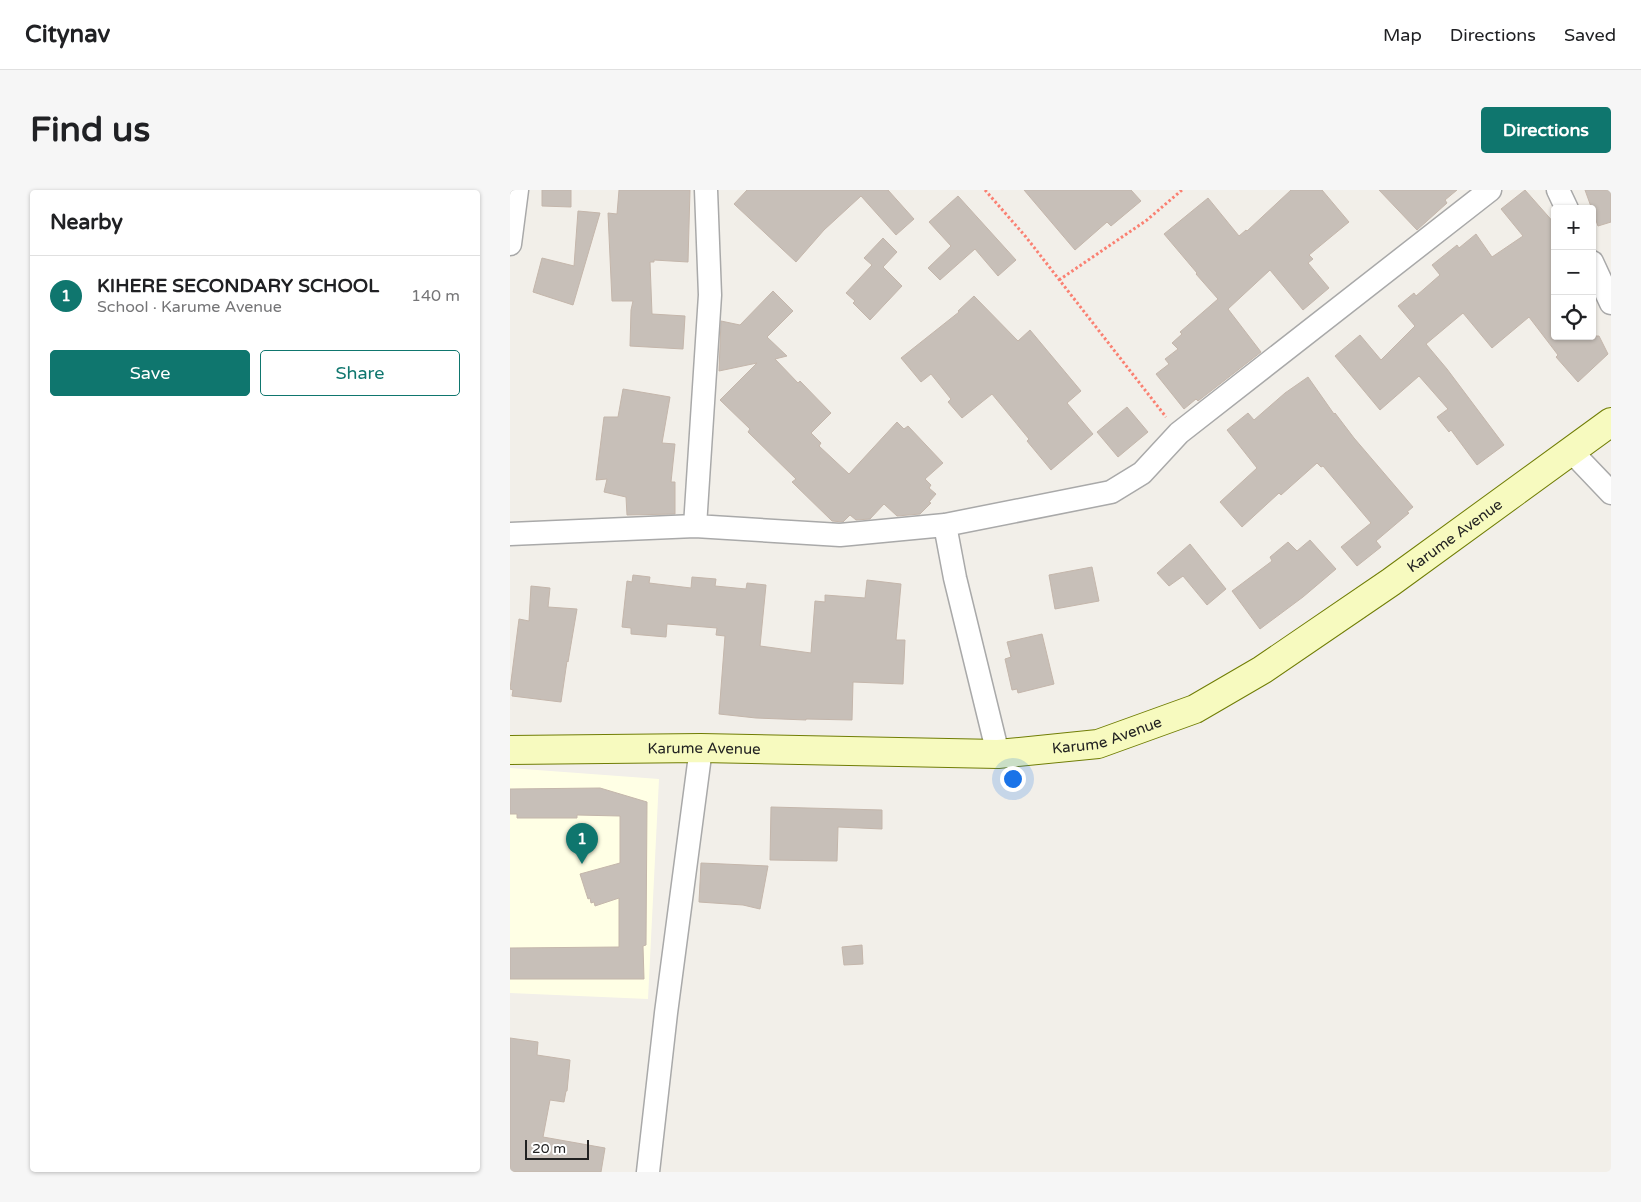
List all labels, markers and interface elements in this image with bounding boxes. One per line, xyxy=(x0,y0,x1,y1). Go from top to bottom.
text: Citynav xyxy=(25,20,110,49)
text: Map xyxy=(1383,24,1422,46)
text: Directions xyxy=(1450,24,1536,46)
text: Saved xyxy=(1564,24,1616,46)
button: Directions xyxy=(1481,107,1611,153)
text: Find us xyxy=(30,109,150,151)
map controls xyxy=(1551,205,1596,340)
button: + xyxy=(1551,205,1596,250)
text: Nearby xyxy=(50,210,123,235)
button: − xyxy=(1551,250,1596,295)
text: KIHERE SECONDARY SCHOOL xyxy=(97,275,379,297)
text: 1 xyxy=(61,286,71,306)
text: 140 m xyxy=(411,286,460,306)
button: locate xyxy=(1551,295,1596,340)
text: School · Karume Avenue xyxy=(97,297,282,317)
button: Save xyxy=(50,350,250,396)
button: Share xyxy=(260,350,460,396)
street label: Karume Avenue xyxy=(1403,495,1506,576)
street label: Karume Avenue xyxy=(1051,713,1164,758)
street label: Karume Avenue xyxy=(647,739,761,758)
your location xyxy=(1000,766,1026,792)
pin: 1 xyxy=(566,823,598,864)
scale bar xyxy=(525,1137,589,1160)
text: 20 m xyxy=(532,1140,566,1157)

